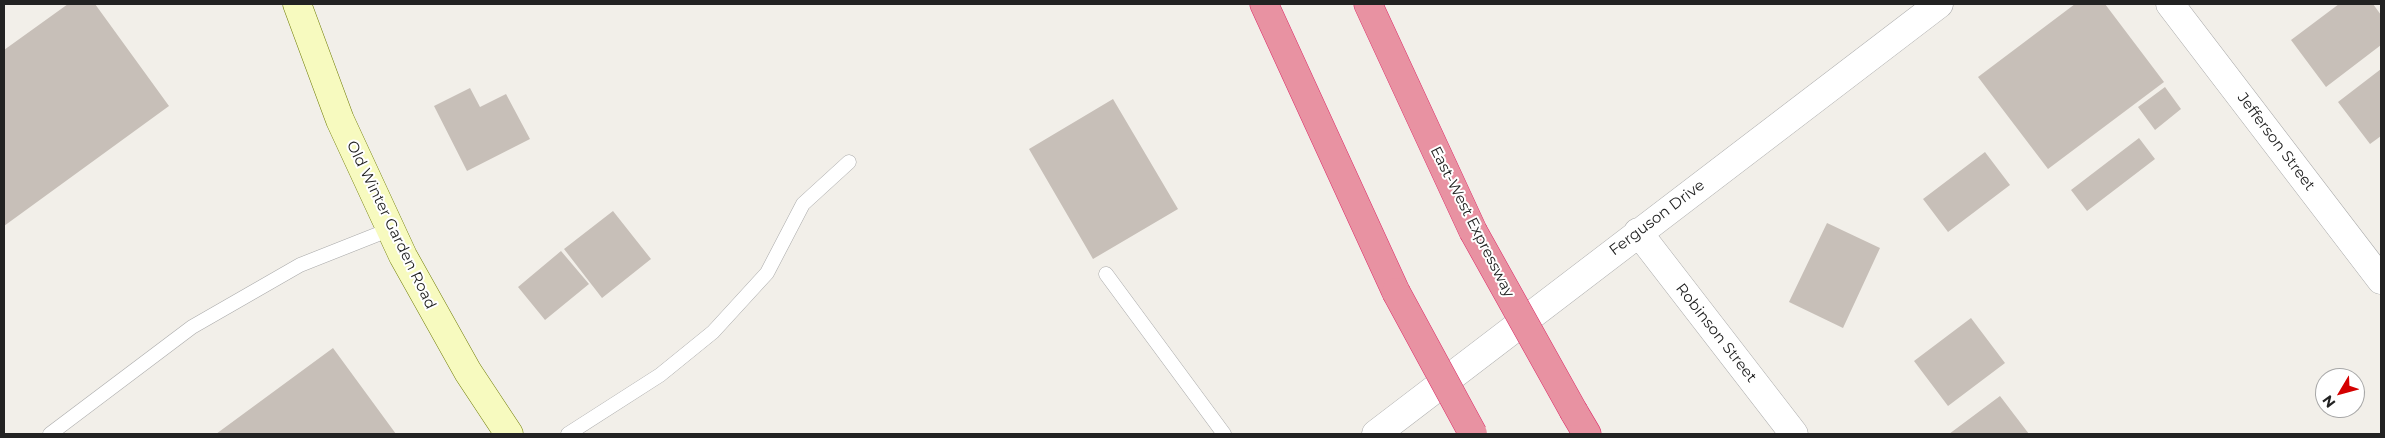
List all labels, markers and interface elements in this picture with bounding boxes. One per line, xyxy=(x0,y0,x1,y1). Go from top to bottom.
street label: Jefferson Street xyxy=(2233,90,2319,194)
street label: Old Winter Garden Road xyxy=(342,138,440,312)
street label: East-West Expressway xyxy=(1426,144,1518,300)
street label: Ferguson Drive xyxy=(1606,176,1708,260)
street label: Robinson Street xyxy=(1672,280,1760,386)
north arrow xyxy=(2315,368,2365,418)
text: N xyxy=(2318,391,2339,411)

